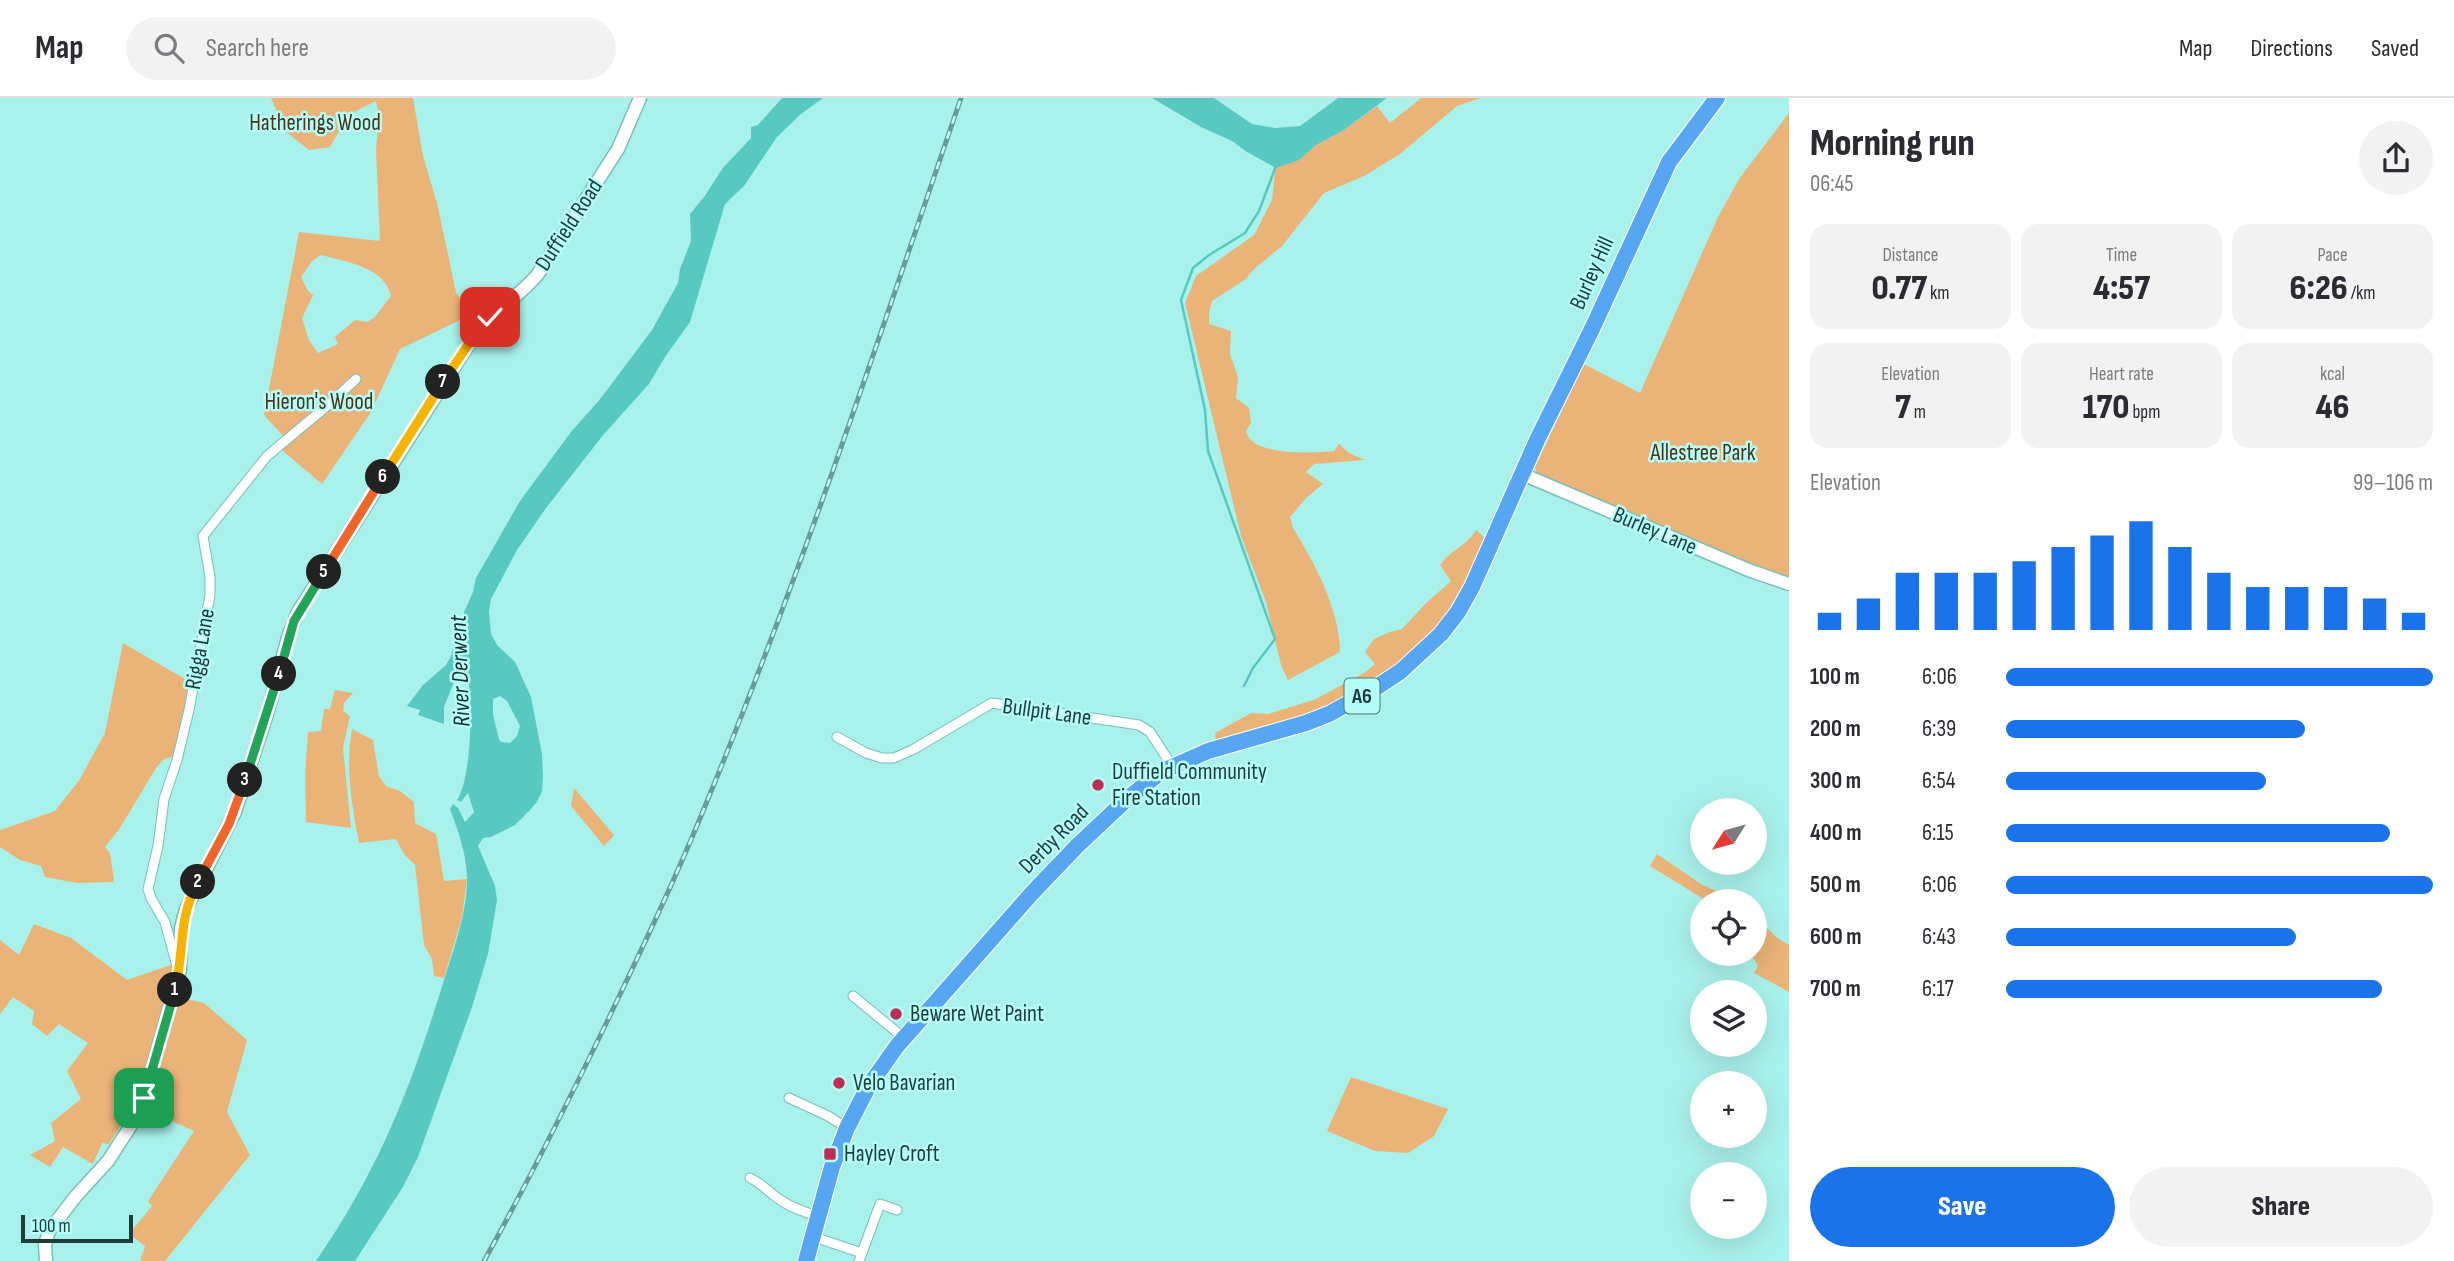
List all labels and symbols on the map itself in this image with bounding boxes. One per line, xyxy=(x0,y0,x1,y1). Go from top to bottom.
park label: Hatherings Wood xyxy=(249,109,381,137)
street label: Duffield Road xyxy=(529,174,609,276)
street label: Burley Hill xyxy=(1564,232,1620,314)
pin xyxy=(460,287,520,347)
pin: 7 xyxy=(426,364,460,400)
park label: Hieron's Wood xyxy=(265,388,373,416)
park label: Allestree Park xyxy=(1649,439,1756,467)
pin: 6 xyxy=(366,460,400,494)
street label: Burley Lane xyxy=(1609,501,1701,561)
pin: 5 xyxy=(306,554,342,589)
street label: Rigga Lane xyxy=(179,606,221,692)
water label: River Derwent xyxy=(444,614,476,727)
pin: 4 xyxy=(262,656,296,692)
road number: A6 xyxy=(1344,678,1380,714)
street label: Bullpit Lane xyxy=(1001,692,1093,732)
place label: Duffield Community Fire Station xyxy=(1112,758,1267,812)
pin: 3 xyxy=(228,762,262,798)
marker: Duffield Community Fire Station xyxy=(1090,777,1106,793)
street label: Derby Road xyxy=(1013,798,1095,880)
north arrow xyxy=(1690,798,1768,875)
pin: 2 xyxy=(180,864,216,900)
pin: 1 xyxy=(158,972,192,1008)
place label: Beware Wet Paint xyxy=(910,1000,1044,1028)
marker: Beware Wet Paint xyxy=(888,1006,904,1022)
pin xyxy=(114,1068,174,1128)
place label: Velo Bavarian xyxy=(853,1069,955,1097)
marker: Velo Bavarian xyxy=(831,1075,847,1091)
place label: Hayley Croft xyxy=(844,1140,940,1168)
marker: Hayley Croft xyxy=(822,1146,838,1162)
scale bar xyxy=(21,1212,133,1244)

